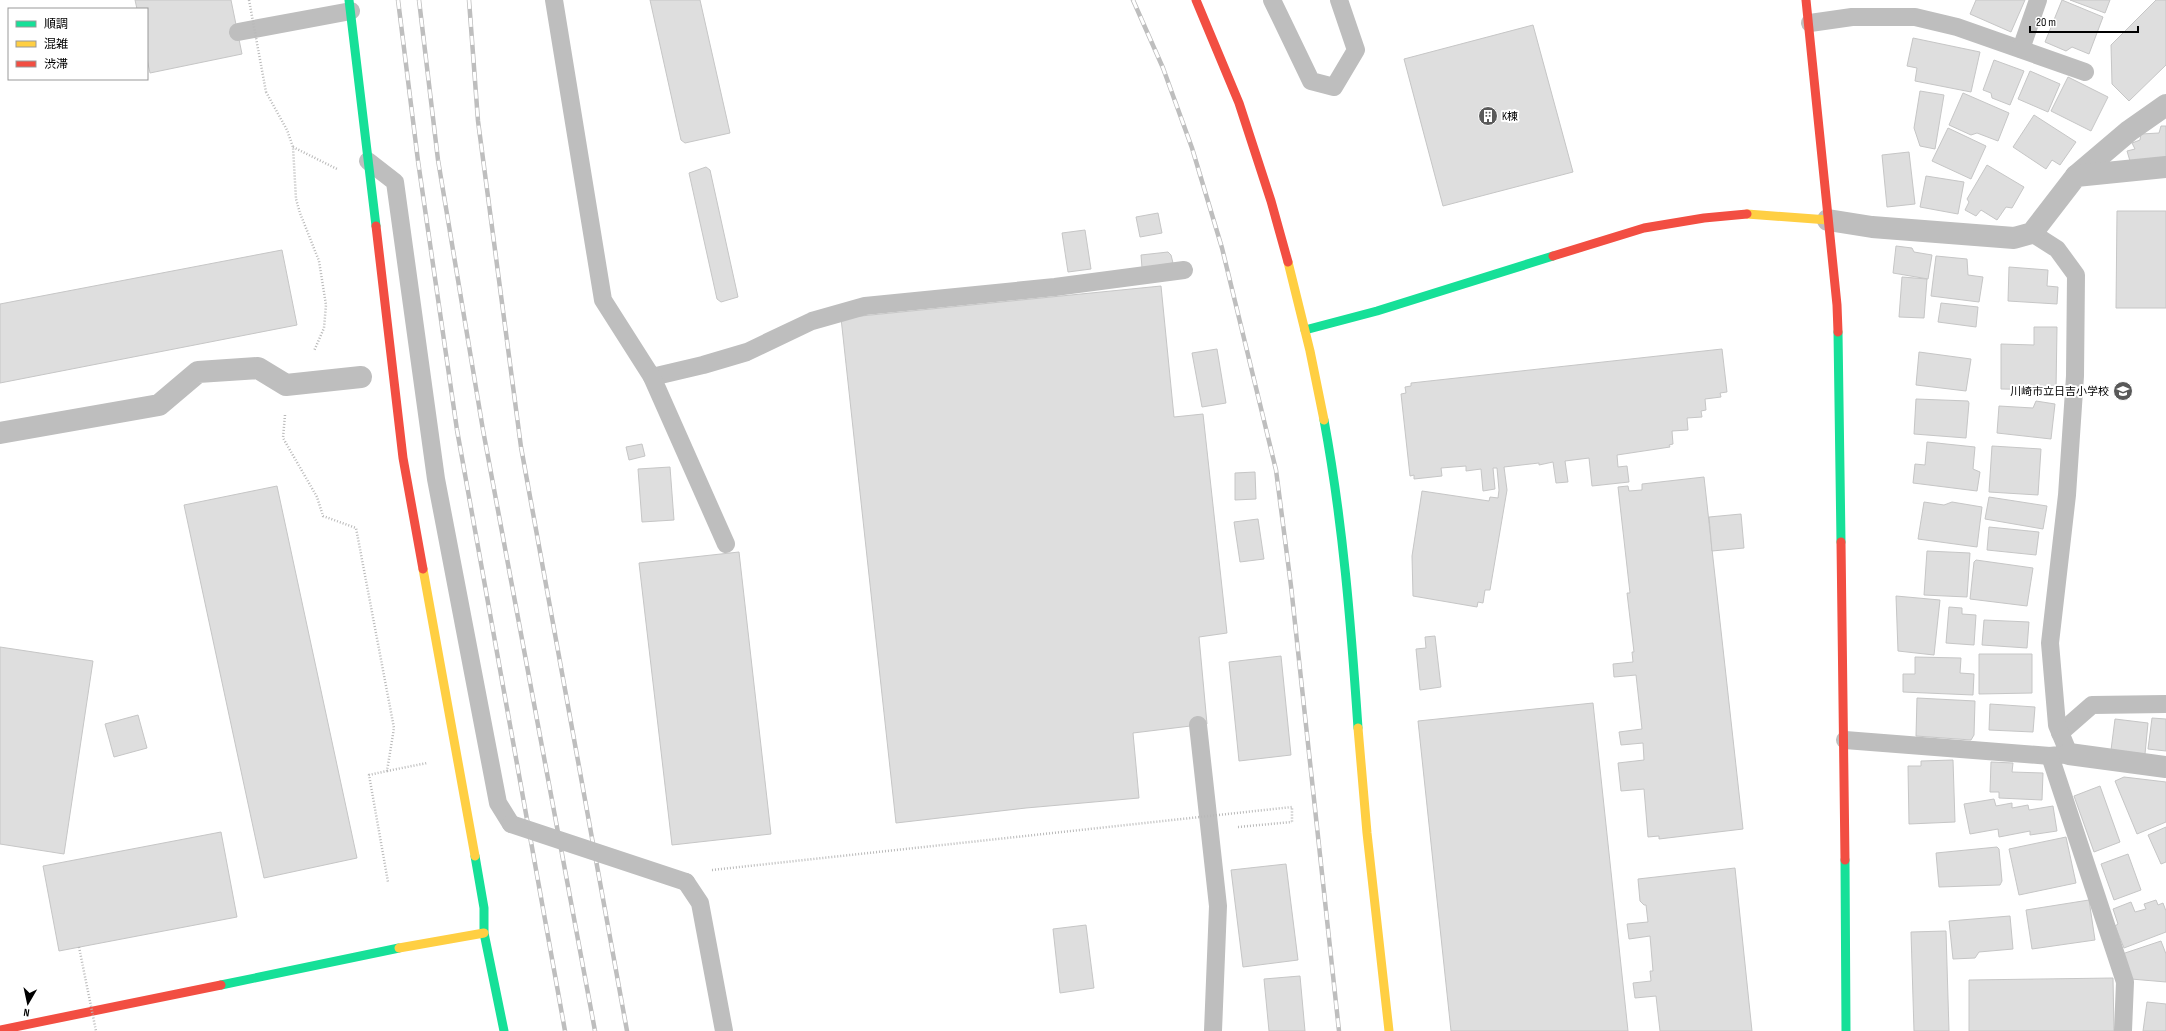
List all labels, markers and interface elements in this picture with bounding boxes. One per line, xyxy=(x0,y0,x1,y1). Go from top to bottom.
legend xyxy=(8,8,148,80)
scale bar xyxy=(2030,8,2138,34)
text: 20 m xyxy=(2036,15,2056,30)
text: 順調 xyxy=(44,17,68,32)
text: 混雑 xyxy=(44,37,68,52)
text: 渋滞 xyxy=(44,57,68,72)
building icon: K棟 xyxy=(1477,105,1499,127)
place label: K棟 xyxy=(1502,110,1518,123)
school or university icon: 川崎市立日吉小学校 xyxy=(2112,380,2134,402)
place label: 川崎市立日吉小学校 xyxy=(2010,385,2109,398)
north arrow xyxy=(8,983,48,1023)
text: N xyxy=(22,1005,30,1019)

